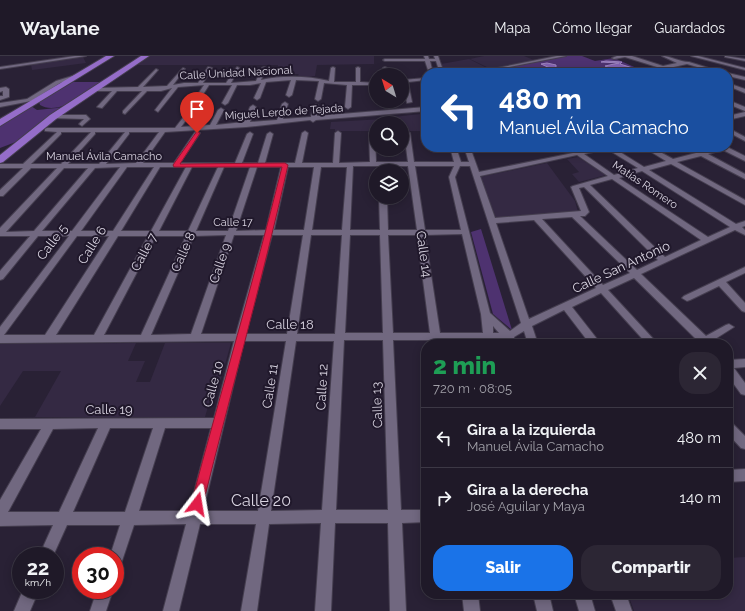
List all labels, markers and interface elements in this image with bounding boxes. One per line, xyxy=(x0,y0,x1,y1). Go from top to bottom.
text: Waylane xyxy=(20,17,100,39)
text: Mapa xyxy=(494,20,530,36)
text: Cómo llegar xyxy=(552,20,632,36)
text: Guardados xyxy=(654,20,725,36)
street label: Calle Unidad Nacional xyxy=(179,64,293,82)
north arrow xyxy=(369,68,409,108)
map controls xyxy=(369,68,409,204)
text: 480 m xyxy=(499,83,582,116)
icon: left xyxy=(433,84,485,136)
pin xyxy=(180,92,214,133)
icon: arrive xyxy=(186,98,208,120)
street label: Miguel Lerdo de Tejada xyxy=(224,101,344,123)
button: search xyxy=(369,116,409,156)
text: Manuel Ávila Camacho xyxy=(499,117,689,138)
street label: Manuel Ávila Camacho xyxy=(46,149,162,163)
street label: Matías Romero xyxy=(610,158,681,212)
button: layers xyxy=(369,164,409,204)
street label: Calle 17 xyxy=(213,216,253,229)
street label: Calle 5 xyxy=(34,221,70,263)
street label: Calle 6 xyxy=(75,223,110,267)
street label: Calle 7 xyxy=(128,230,160,274)
street label: Calle 8 xyxy=(168,230,198,274)
street label: Calle 14 xyxy=(413,230,435,278)
street label: Calle San Antonio xyxy=(570,238,672,296)
street label: Calle 9 xyxy=(206,241,234,285)
street label: Calle 18 xyxy=(266,317,314,332)
text: 2 min xyxy=(433,351,496,380)
button: close xyxy=(679,352,721,394)
street label: Calle 10 xyxy=(200,359,226,409)
street label: Calle 11 xyxy=(259,362,281,409)
street label: Calle 12 xyxy=(313,363,331,411)
street label: Calle 13 xyxy=(369,381,385,429)
text: 720 m · 08:05 xyxy=(433,381,512,396)
street label: Calle 19 xyxy=(85,402,133,417)
text: Gira a la izquierda xyxy=(467,421,596,439)
icon: left xyxy=(433,427,455,449)
text: 480 m xyxy=(677,429,721,447)
text: Manuel Ávila Camacho xyxy=(467,439,604,454)
text: Gira a la derecha xyxy=(467,481,588,499)
position arrow xyxy=(176,483,218,525)
icon: right xyxy=(433,487,455,509)
text: 140 m xyxy=(680,489,721,507)
street label: Calle 20 xyxy=(231,491,291,510)
text: José Aguilar y Maya xyxy=(467,499,585,514)
button: Salir xyxy=(433,545,573,591)
button: Compartir xyxy=(581,545,721,591)
speed limit sign: 30 xyxy=(72,547,124,599)
text: 22 xyxy=(27,556,49,580)
text: km/h xyxy=(25,577,51,588)

